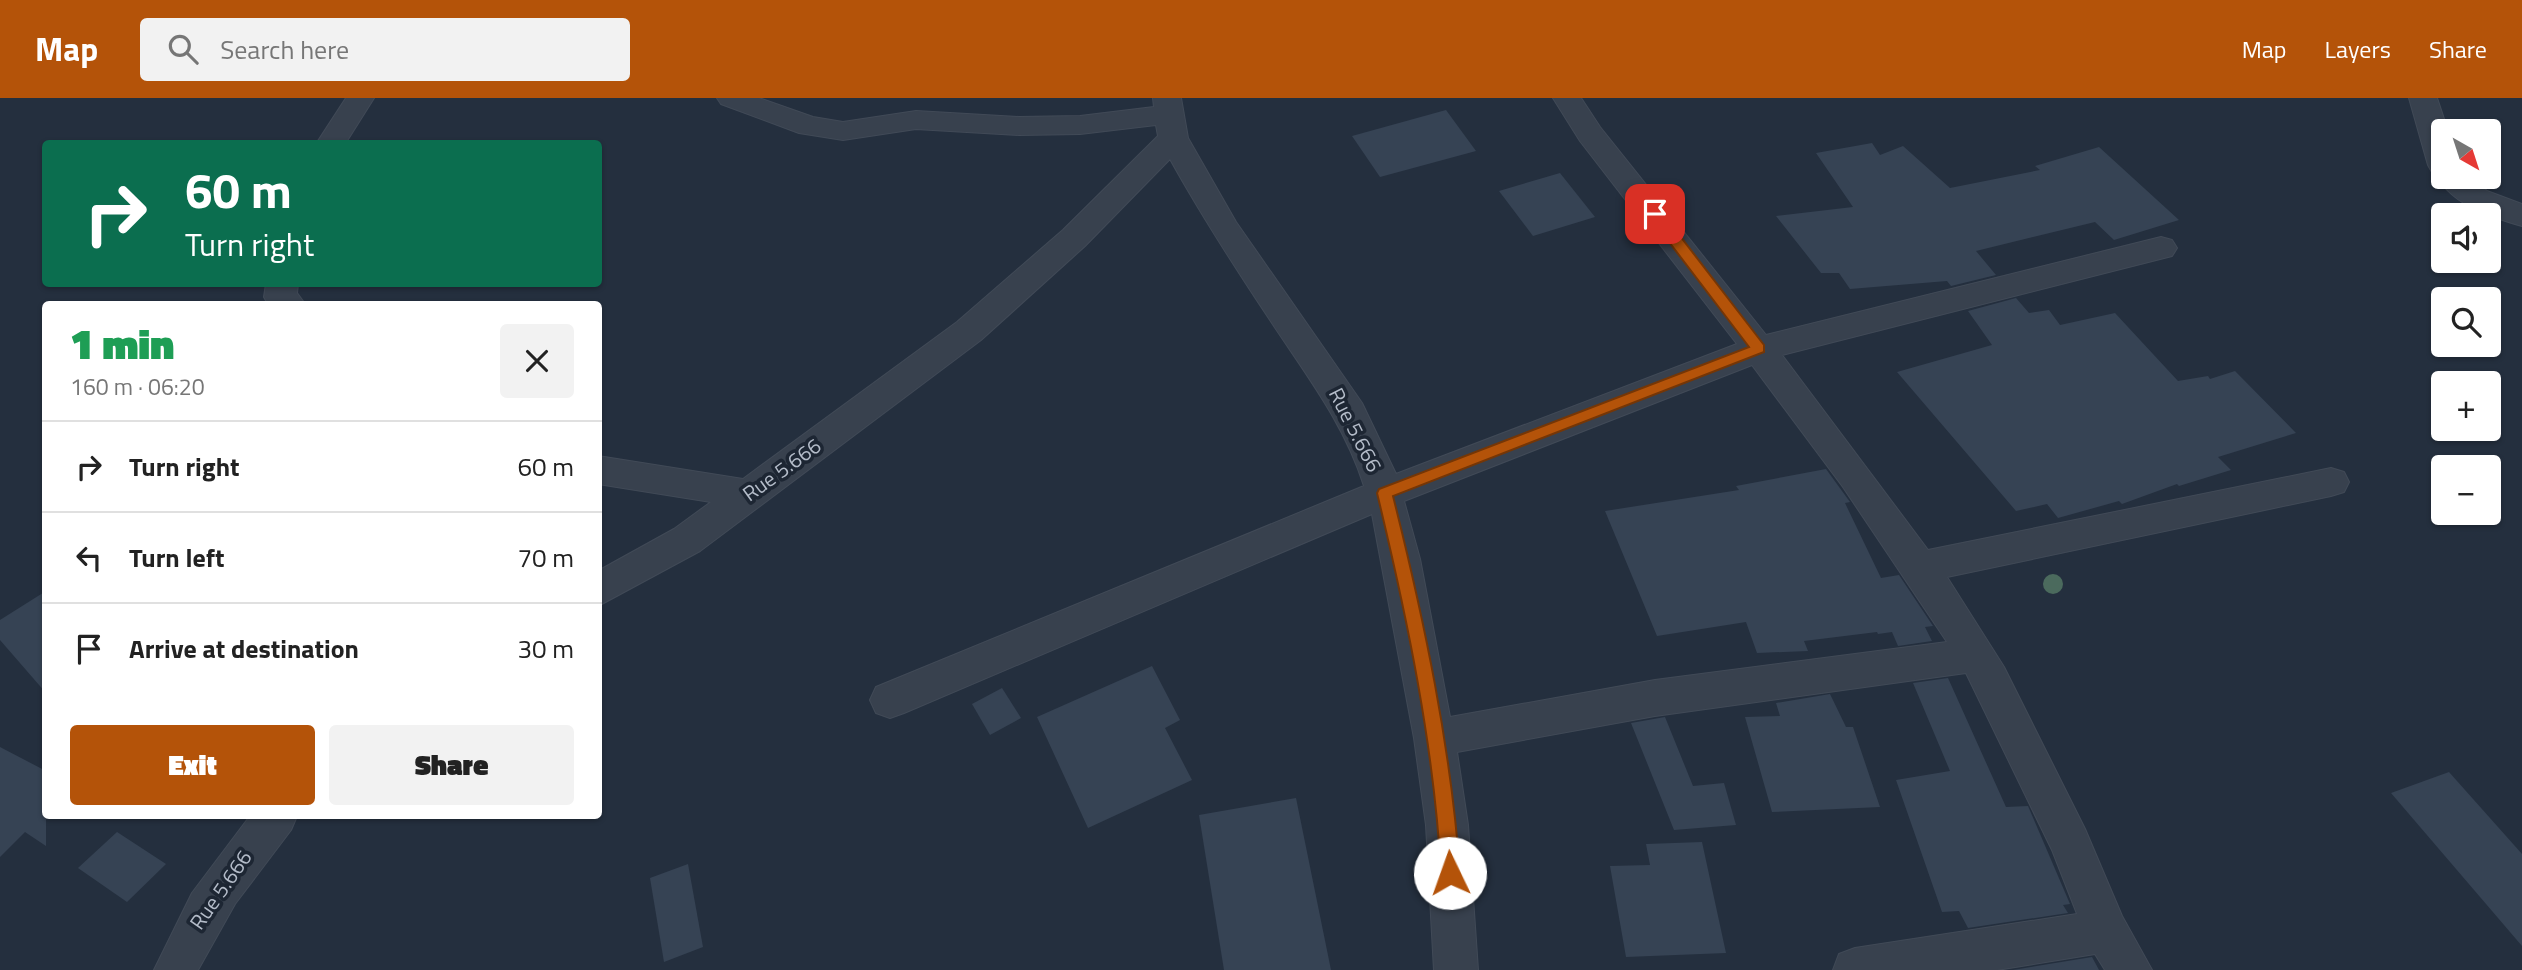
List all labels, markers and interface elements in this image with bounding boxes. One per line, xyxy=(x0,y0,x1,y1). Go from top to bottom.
search box xyxy=(140,18,630,81)
text: Map xyxy=(35,24,98,74)
icon: search xyxy=(164,30,202,68)
text: Search here xyxy=(220,30,349,69)
text: Map xyxy=(2242,31,2287,67)
text: Layers xyxy=(2325,31,2391,67)
text: Share xyxy=(2429,31,2487,67)
north arrow xyxy=(2431,119,2501,189)
map controls xyxy=(2431,119,2501,525)
text: 60 m xyxy=(185,152,292,227)
icon: right xyxy=(70,168,161,259)
pin xyxy=(1625,184,1685,244)
icon: arrive xyxy=(1636,195,1674,233)
button: sound xyxy=(2431,203,2501,273)
text: Turn right xyxy=(185,220,314,268)
button: search xyxy=(2431,287,2501,357)
text: 1 min xyxy=(70,311,174,375)
button: close xyxy=(500,324,574,398)
text: 160 m · 06:20 xyxy=(70,369,205,404)
button: + xyxy=(2431,371,2501,441)
street label: Rue 5.666 xyxy=(1321,382,1391,477)
street label: Rue 5.666 xyxy=(735,430,828,509)
text: Turn right xyxy=(129,447,240,486)
text: 60 m xyxy=(517,447,574,486)
icon: right xyxy=(70,448,108,486)
button: − xyxy=(2431,455,2501,525)
text: Turn left xyxy=(129,538,224,577)
text: 70 m xyxy=(517,538,574,577)
icon: left xyxy=(70,539,108,577)
text: Arrive at destination xyxy=(129,629,359,668)
text: 30 m xyxy=(517,629,574,668)
icon: arrive xyxy=(70,630,108,668)
button: Exit xyxy=(70,725,315,805)
button: Share xyxy=(329,725,574,805)
position arrow xyxy=(1413,836,1487,910)
street label: Rue 5.666 xyxy=(181,843,259,936)

